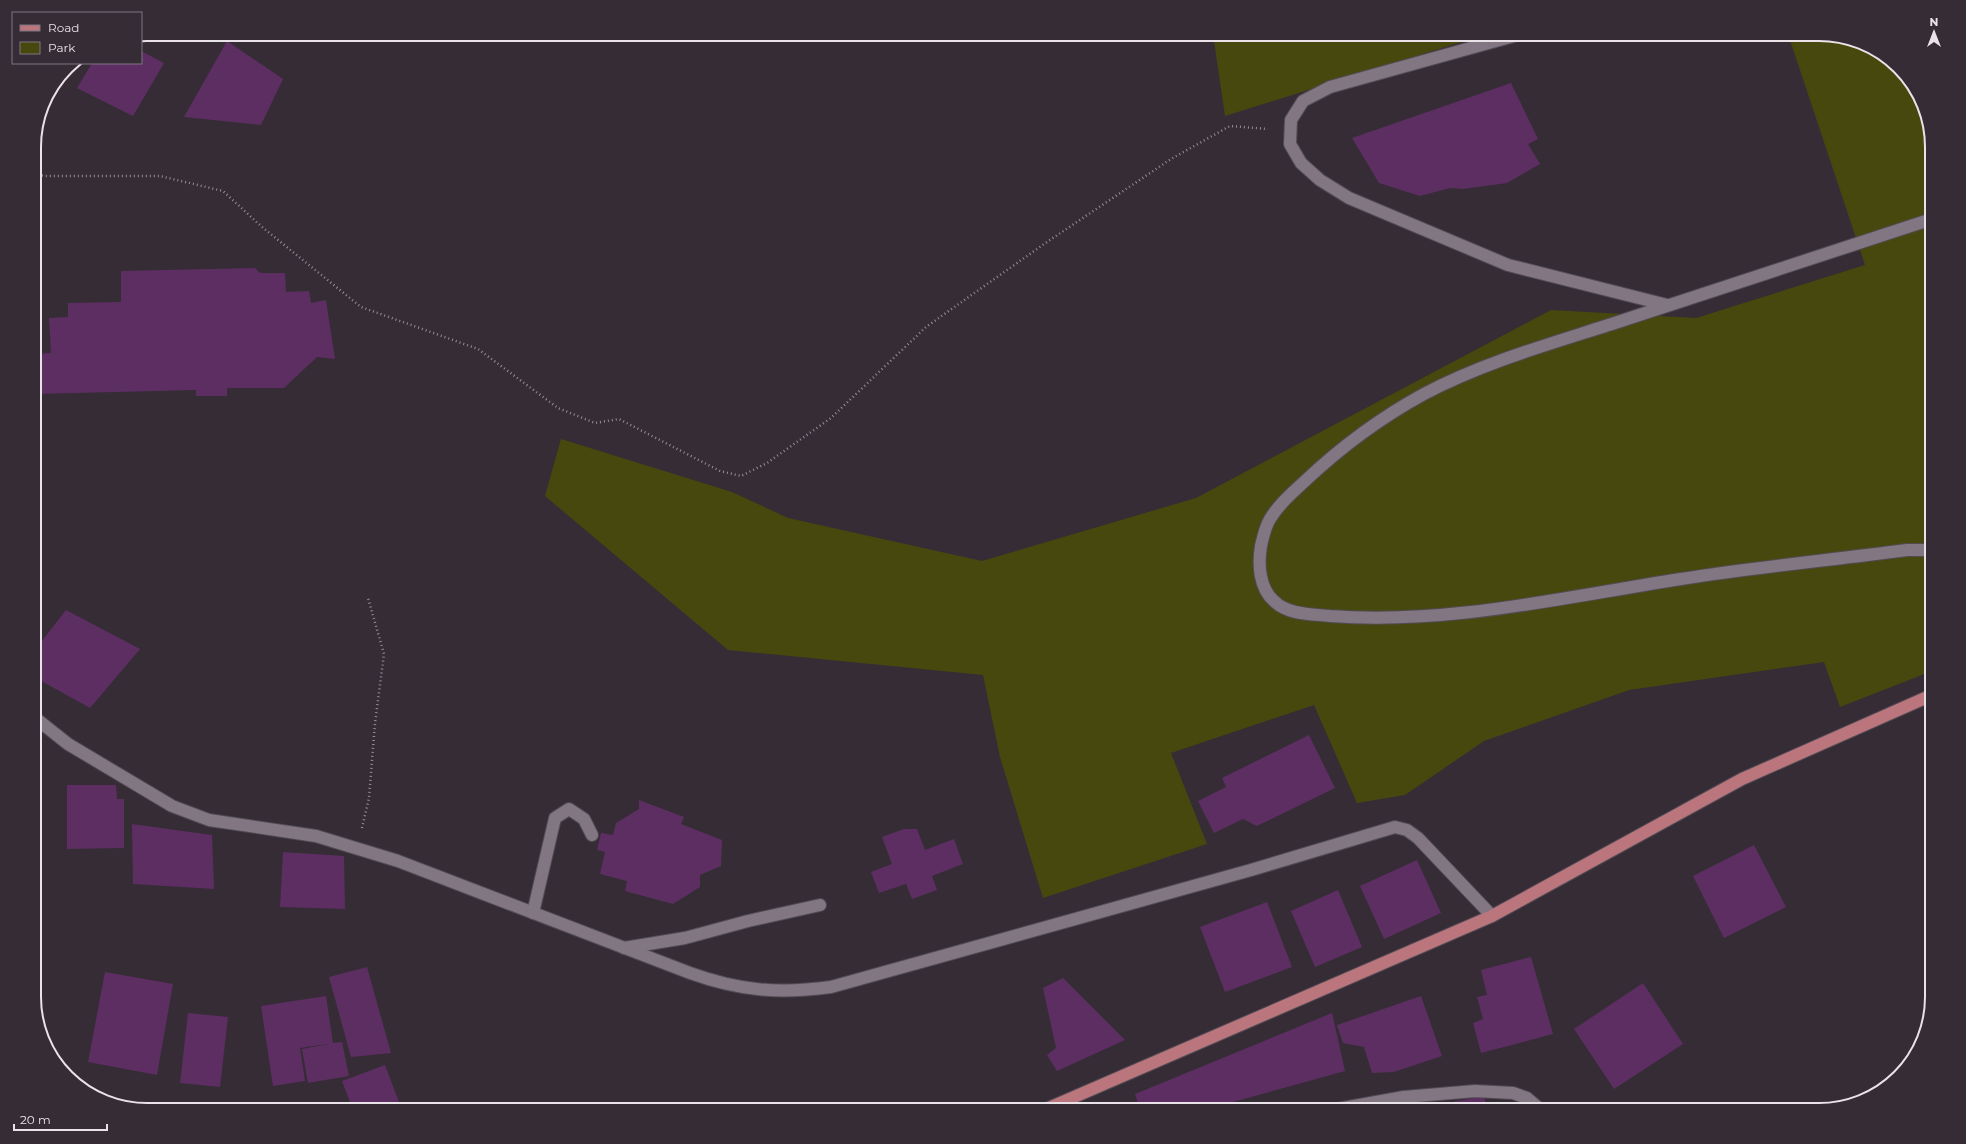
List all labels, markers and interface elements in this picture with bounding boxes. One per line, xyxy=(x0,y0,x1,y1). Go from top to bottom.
legend xyxy=(12,12,142,64)
north arrow xyxy=(1914,12,1954,52)
text: N xyxy=(1930,15,1938,29)
text: Road xyxy=(48,20,79,35)
text: Park xyxy=(48,40,76,55)
scale bar xyxy=(14,1106,107,1132)
text: 20 m xyxy=(20,1112,51,1127)

